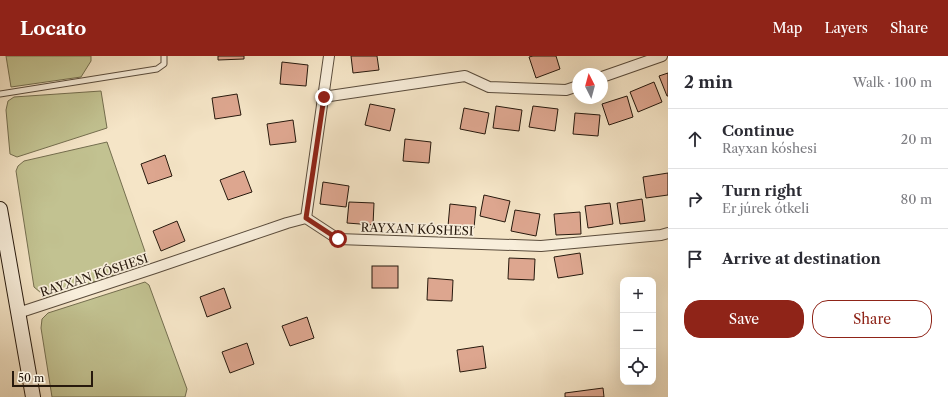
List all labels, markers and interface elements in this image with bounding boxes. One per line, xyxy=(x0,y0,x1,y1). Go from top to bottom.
text: Locato xyxy=(20,17,86,40)
text: Map xyxy=(772,19,802,37)
text: Layers xyxy=(824,19,868,37)
text: Share xyxy=(890,19,928,37)
north arrow xyxy=(572,68,608,104)
text: 2 min xyxy=(684,72,733,92)
text: Walk · 100 m xyxy=(853,74,932,90)
route end xyxy=(315,88,333,106)
text: Continue xyxy=(722,121,794,140)
icon: ahead xyxy=(684,128,706,150)
text: 20 m xyxy=(901,131,932,147)
text: Rayxan kóshesi xyxy=(722,140,817,156)
text: Turn right xyxy=(722,181,802,200)
icon: right xyxy=(684,188,706,210)
text: 80 m xyxy=(900,191,932,207)
text: Er júrek ótkeli xyxy=(722,200,809,216)
street label: RAYXAN KÓSHESI xyxy=(360,219,474,238)
route start xyxy=(329,230,347,248)
icon: arrive xyxy=(684,248,706,270)
street label: RAYXAN KÓSHESI xyxy=(38,249,150,300)
text: Arrive at destination xyxy=(722,249,881,268)
map controls xyxy=(620,277,656,385)
button: + xyxy=(620,277,656,313)
button: Save xyxy=(684,300,804,338)
button: Share xyxy=(812,300,932,338)
button: − xyxy=(620,313,656,349)
button: locate xyxy=(620,349,656,385)
scale bar xyxy=(12,369,93,388)
text: 50 m xyxy=(18,371,44,385)

